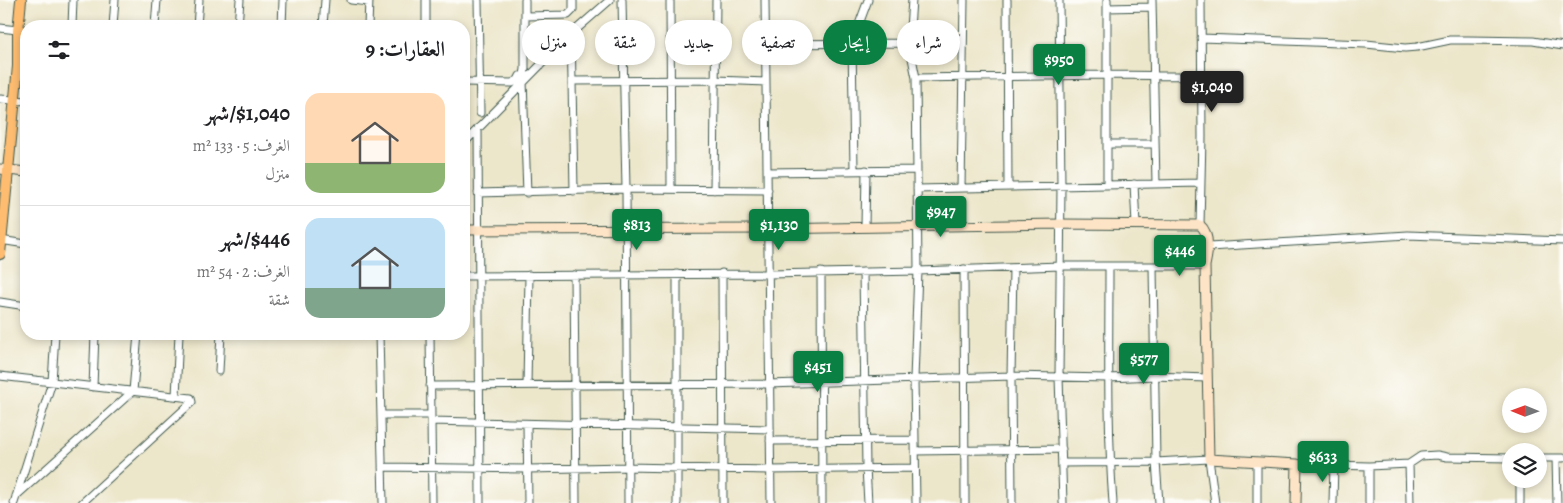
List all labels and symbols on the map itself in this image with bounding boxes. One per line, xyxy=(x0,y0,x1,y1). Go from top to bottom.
pin: $950 xyxy=(1029,44,1089,86)
pin: $1,040 xyxy=(1171,70,1253,113)
pin: $947 xyxy=(911,196,971,238)
pin: $813 xyxy=(607,208,667,251)
pin: $1,130 xyxy=(738,208,820,251)
pin: $446 xyxy=(1150,234,1210,277)
pin: $577 xyxy=(1114,342,1174,385)
pin: $451 xyxy=(788,350,848,393)
north arrow xyxy=(1502,388,1548,432)
pin: $633 xyxy=(1293,440,1353,483)

